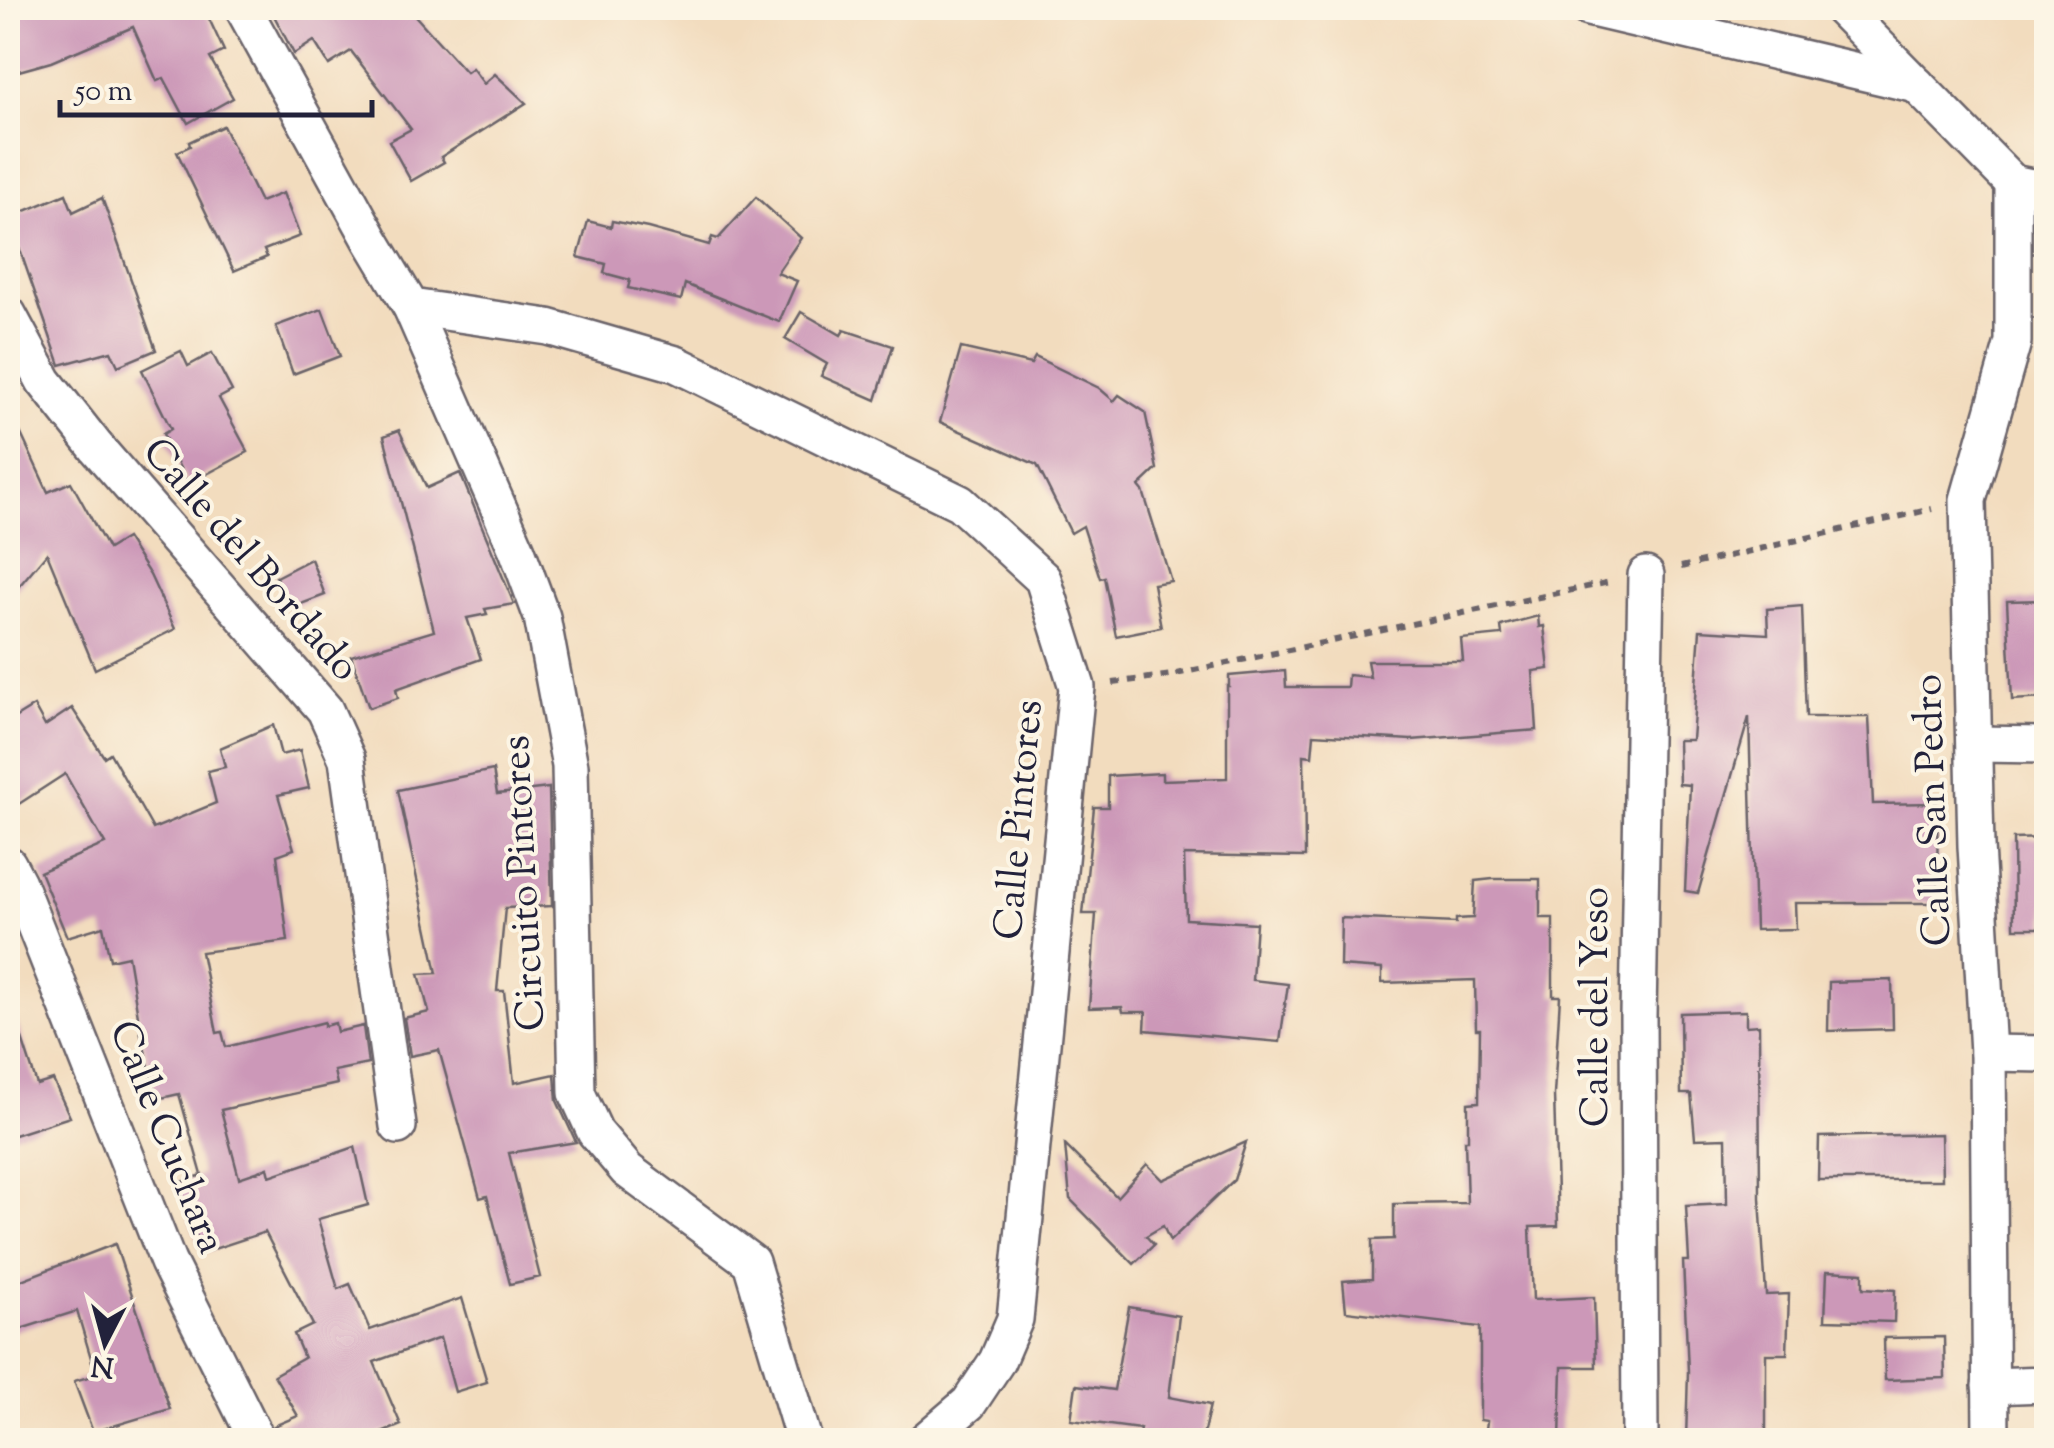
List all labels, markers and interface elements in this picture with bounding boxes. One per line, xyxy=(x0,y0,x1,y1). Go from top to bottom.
scale bar xyxy=(60,55,372,117)
text: 50 m xyxy=(73,71,133,114)
street label: Calle del Bordado xyxy=(127,427,371,695)
street label: Calle San Pedro xyxy=(1902,673,1968,947)
street label: Calle Pintores xyxy=(982,698,1060,942)
street label: Circuito Pintores xyxy=(490,734,562,1032)
street label: Calle del Yeso xyxy=(1569,887,1626,1127)
street label: Calle Cuchara xyxy=(92,1013,238,1263)
north arrow xyxy=(55,1293,155,1393)
text: N xyxy=(89,1344,116,1386)

